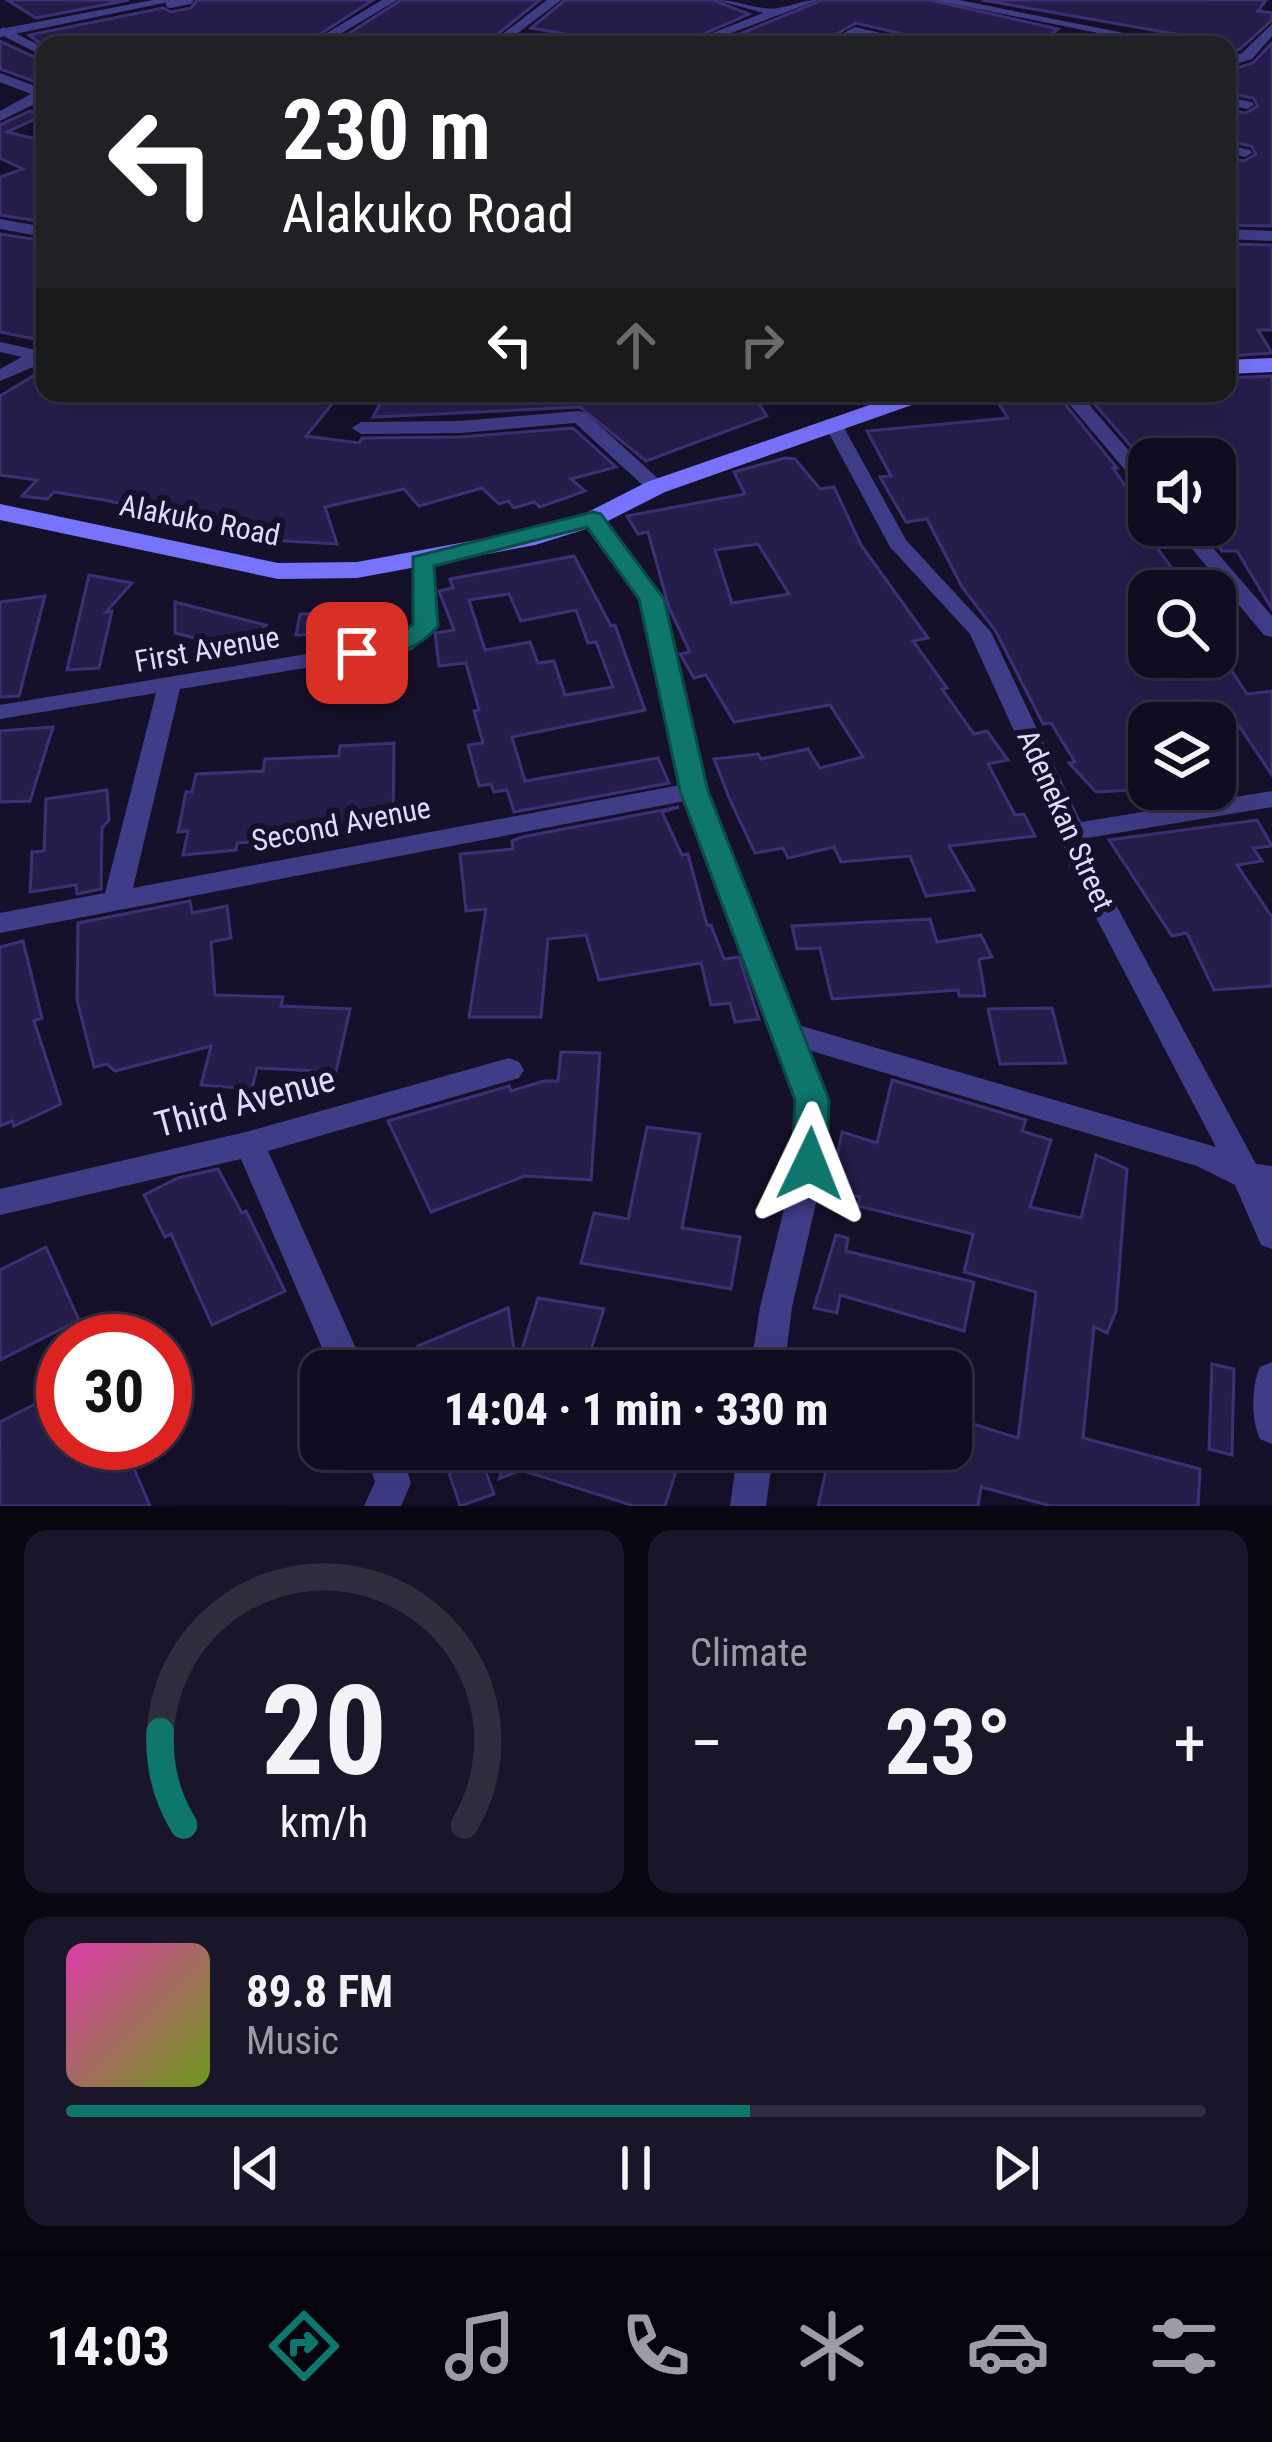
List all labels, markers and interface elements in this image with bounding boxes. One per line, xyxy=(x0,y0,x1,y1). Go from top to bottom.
text: 230 m xyxy=(282,81,491,180)
icon: left xyxy=(84,84,240,240)
text: Alakuko Road xyxy=(282,182,574,245)
icon: left xyxy=(477,312,543,378)
icon: ahead xyxy=(603,312,669,378)
icon: right xyxy=(729,312,795,378)
map controls xyxy=(1128,438,1236,810)
button: sound xyxy=(1128,438,1236,546)
street label: Alakuko Road xyxy=(117,487,283,553)
button: search xyxy=(1128,570,1236,678)
pin xyxy=(306,602,408,704)
street label: First Avenue xyxy=(132,619,282,679)
icon: arrive xyxy=(324,620,390,686)
button: layers xyxy=(1128,702,1236,810)
street label: Adenekan Street xyxy=(1010,724,1122,916)
street label: Second Avenue xyxy=(249,790,433,858)
street label: Third Avenue xyxy=(150,1058,340,1146)
position arrow xyxy=(747,1101,873,1227)
speed limit sign: 30 xyxy=(36,1314,192,1470)
text: 14:04 · 1 min · 330 m xyxy=(444,1383,828,1436)
text: Climate xyxy=(690,1630,808,1676)
text: 20 xyxy=(261,1658,387,1804)
text: 23° xyxy=(885,1691,1012,1796)
text: − xyxy=(690,1705,723,1782)
text: + xyxy=(1173,1705,1206,1782)
text: km/h xyxy=(280,1796,368,1846)
text: 89.8 FM xyxy=(246,1965,393,2018)
text: Music xyxy=(246,2018,339,2064)
icon: previous xyxy=(223,2135,289,2201)
icon: pause xyxy=(603,2135,669,2201)
icon: next xyxy=(983,2135,1049,2201)
icon: directions xyxy=(262,2304,346,2388)
icon: music xyxy=(438,2304,522,2388)
icon: phone xyxy=(614,2304,698,2388)
icon: climate xyxy=(790,2304,874,2388)
icon: car xyxy=(966,2304,1050,2388)
icon: filters xyxy=(1142,2304,1226,2388)
text: 14:03 xyxy=(46,2315,170,2378)

